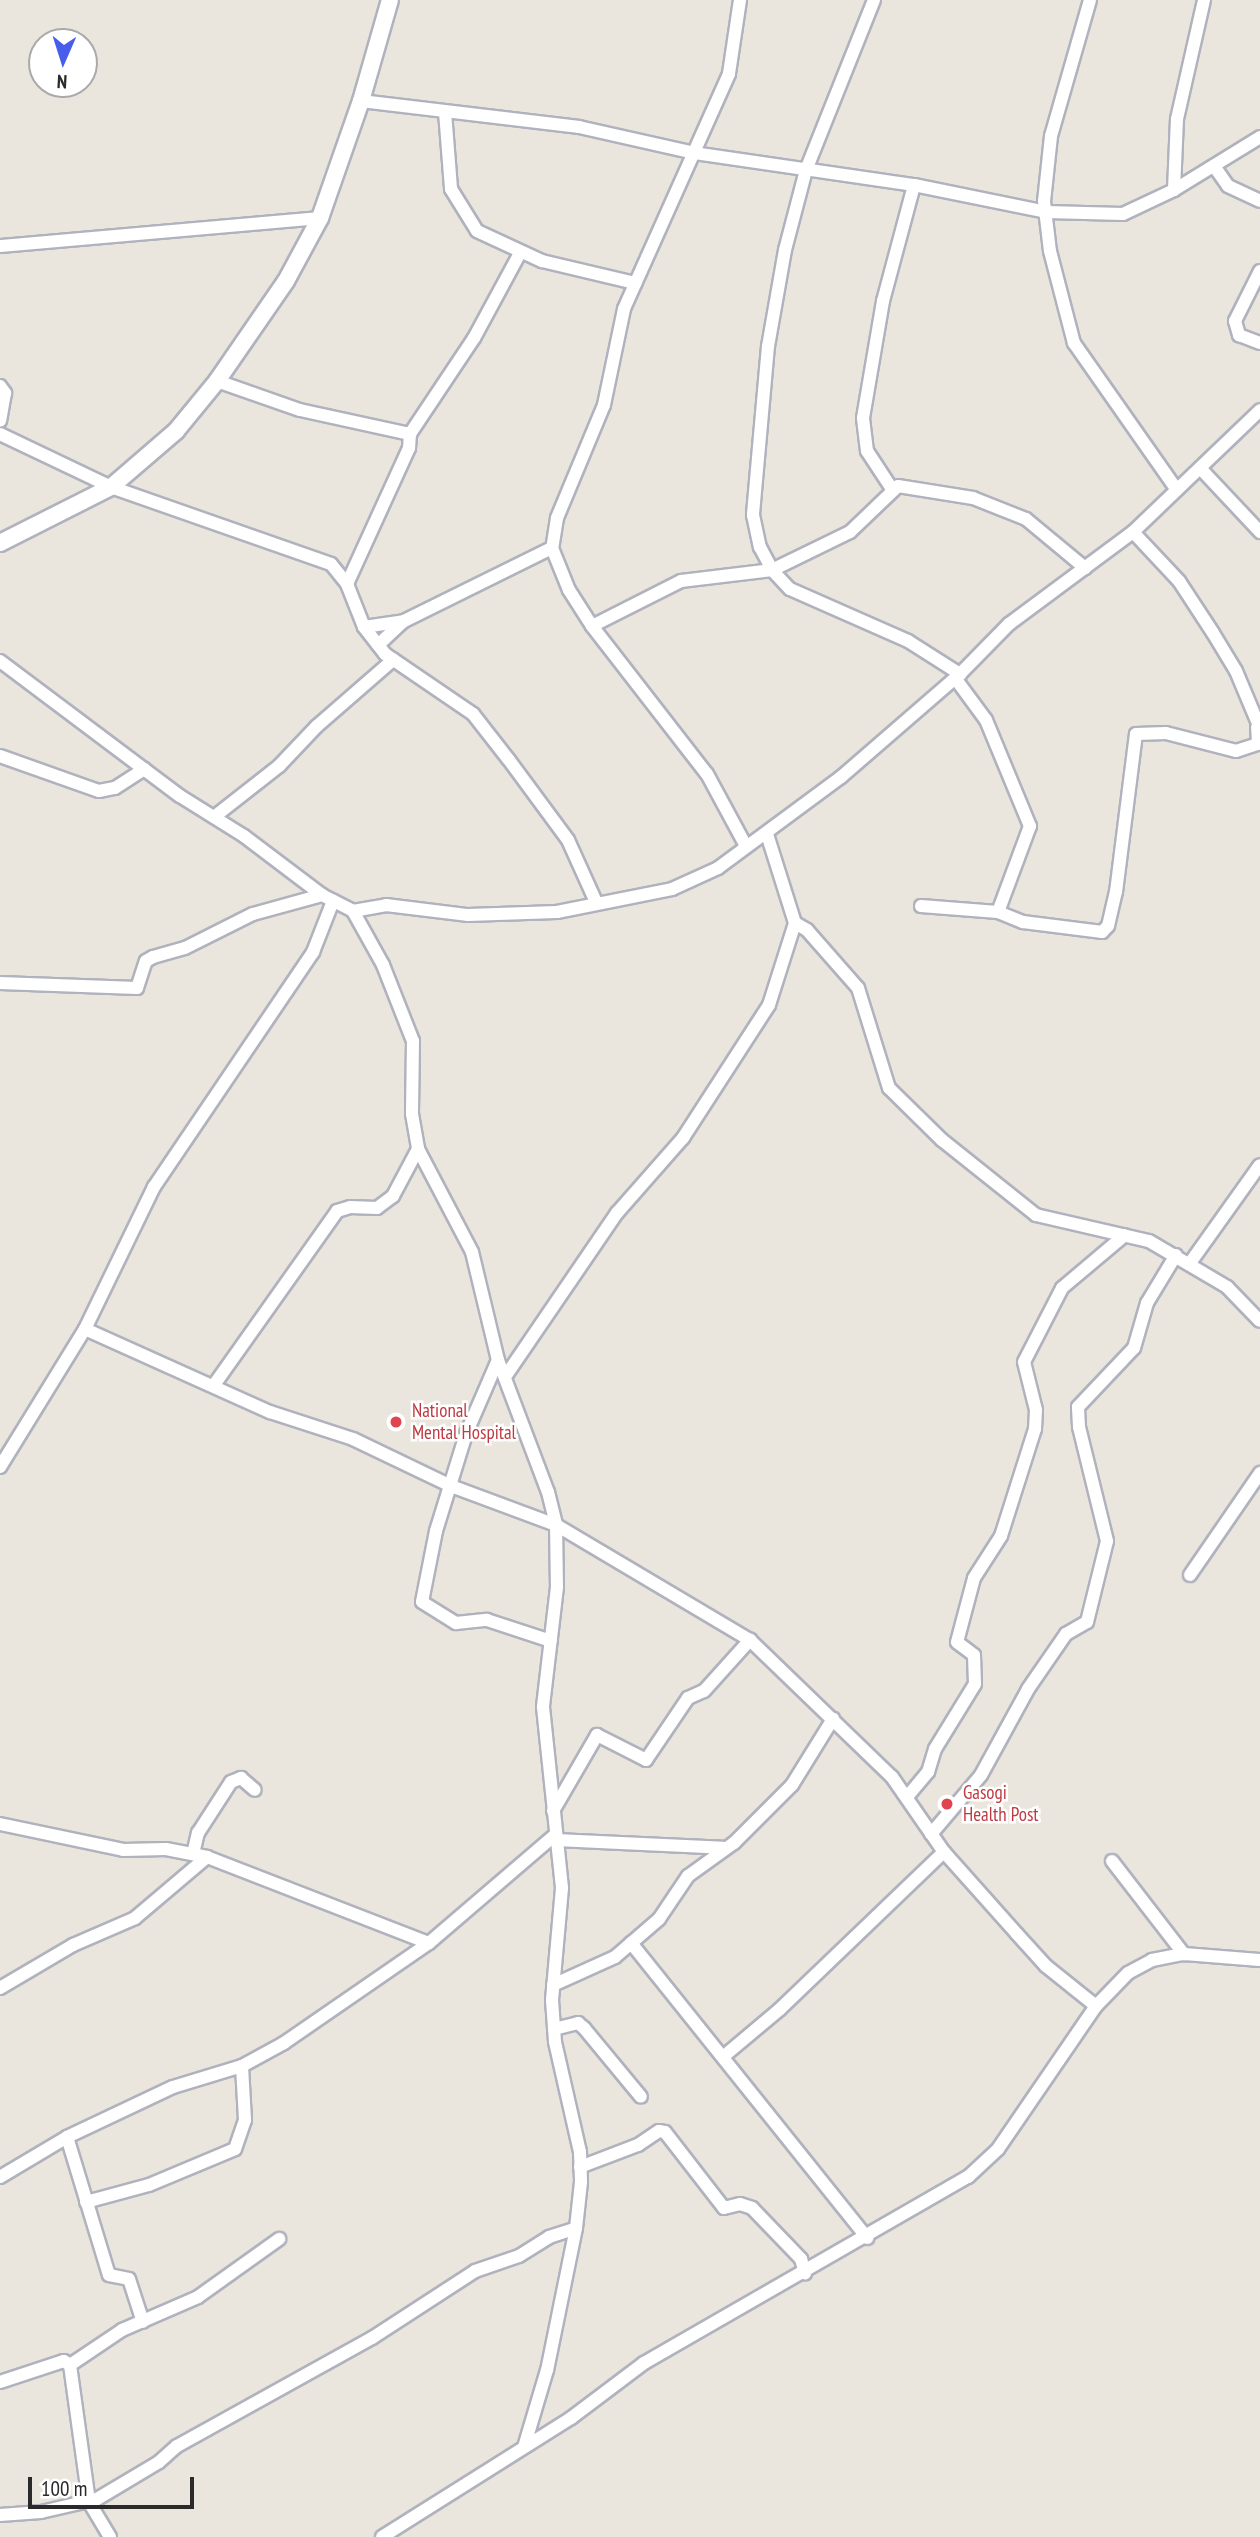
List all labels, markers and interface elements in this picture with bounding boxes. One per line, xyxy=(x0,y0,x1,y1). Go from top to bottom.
north arrow xyxy=(28,28,98,98)
text: N xyxy=(56,70,68,94)
place label: National Mental Hospital xyxy=(412,1400,516,1444)
marker: National Mental Hospital xyxy=(386,1412,406,1432)
place label: Gasogi Health Post xyxy=(963,1782,1039,1826)
marker: Gasogi Health Post xyxy=(937,1794,957,1814)
scale bar xyxy=(32,2464,198,2508)
text: 100 m xyxy=(41,2475,87,2502)

